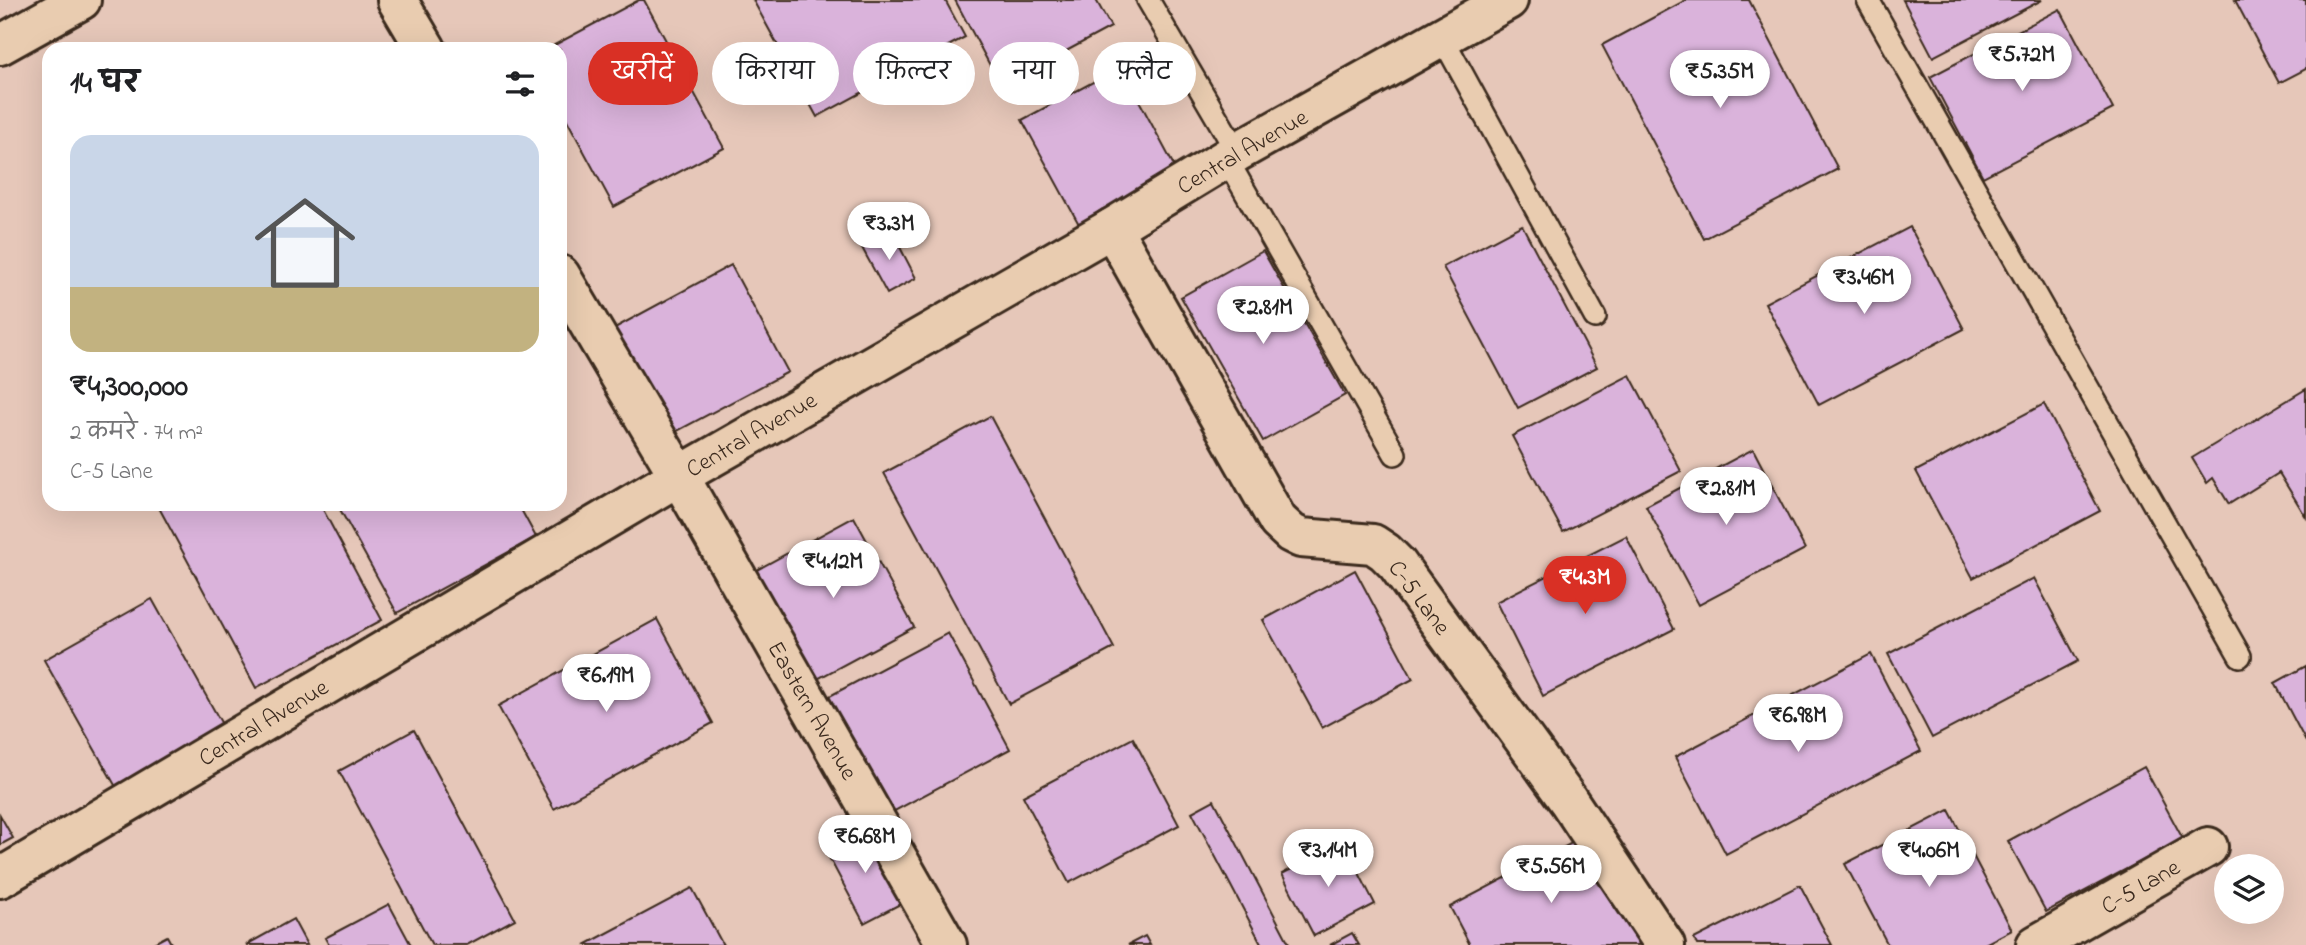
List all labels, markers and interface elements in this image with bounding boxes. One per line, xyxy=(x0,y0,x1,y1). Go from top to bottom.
pin: ₹5.72M xyxy=(1965,34,2079,93)
text: ₹5.72M xyxy=(1989,39,2055,72)
chip: खरीदें xyxy=(588,42,698,105)
chip: किराया xyxy=(712,42,839,105)
chip: फ़िल्टर xyxy=(853,42,975,105)
chip: नया xyxy=(989,42,1079,105)
chip: फ़्लैट xyxy=(1093,42,1196,105)
pin: ₹5.35M xyxy=(1663,50,1777,110)
text: ₹5.35M xyxy=(1686,56,1754,89)
text: 14 घर xyxy=(70,63,139,107)
icon: filters xyxy=(501,65,539,103)
street label: Central Avenue xyxy=(1171,101,1315,205)
icon: home xyxy=(242,180,368,306)
pin: ₹3.3M xyxy=(840,202,938,262)
text: ₹3.3M xyxy=(863,208,915,241)
pin: ₹3.46M xyxy=(1807,256,1921,316)
text: ₹3.46M xyxy=(1833,262,1895,295)
pin: ₹2.81M xyxy=(1206,286,1320,346)
text: ₹2.81M xyxy=(1233,292,1293,325)
text: ₹4,300,000 xyxy=(70,366,188,410)
street label: Central Avenue xyxy=(680,384,824,488)
text: 2 कमरे · 74 m² xyxy=(70,417,203,450)
text: C-5 Lane xyxy=(70,456,153,489)
pin: ₹2.81M xyxy=(1669,468,1783,527)
text: ₹2.81M xyxy=(1696,473,1756,506)
pin: ₹4.12M xyxy=(776,540,890,600)
text: ₹4.12M xyxy=(803,546,863,579)
street label: C-5 Lane xyxy=(1378,554,1458,644)
pin: ₹4.3M xyxy=(1536,556,1634,616)
text: ₹4.3M xyxy=(1559,562,1611,595)
street label: Eastern Avenue xyxy=(757,635,865,788)
pin: ₹6.19M xyxy=(549,654,663,714)
text: ₹6.19M xyxy=(578,660,634,693)
street label: Central Avenue xyxy=(193,671,336,777)
pin: ₹6.98M xyxy=(1741,694,1855,754)
text: ₹6.98M xyxy=(1769,700,1827,733)
pin: ₹6.68M xyxy=(808,816,922,875)
text: ₹6.68M xyxy=(834,821,896,854)
pin: ₹3.14M xyxy=(1271,830,1385,889)
pin: ₹4.06M xyxy=(1872,830,1986,889)
text: ₹3.14M xyxy=(1299,835,1357,868)
text: ₹4.06M xyxy=(1898,835,1960,868)
pin: ₹5.56M xyxy=(1494,846,1608,905)
text: ₹5.56M xyxy=(1517,851,1585,884)
street label: C-5 Lane xyxy=(2095,851,2188,925)
map controls xyxy=(2214,854,2284,924)
button: layers xyxy=(2214,854,2284,924)

